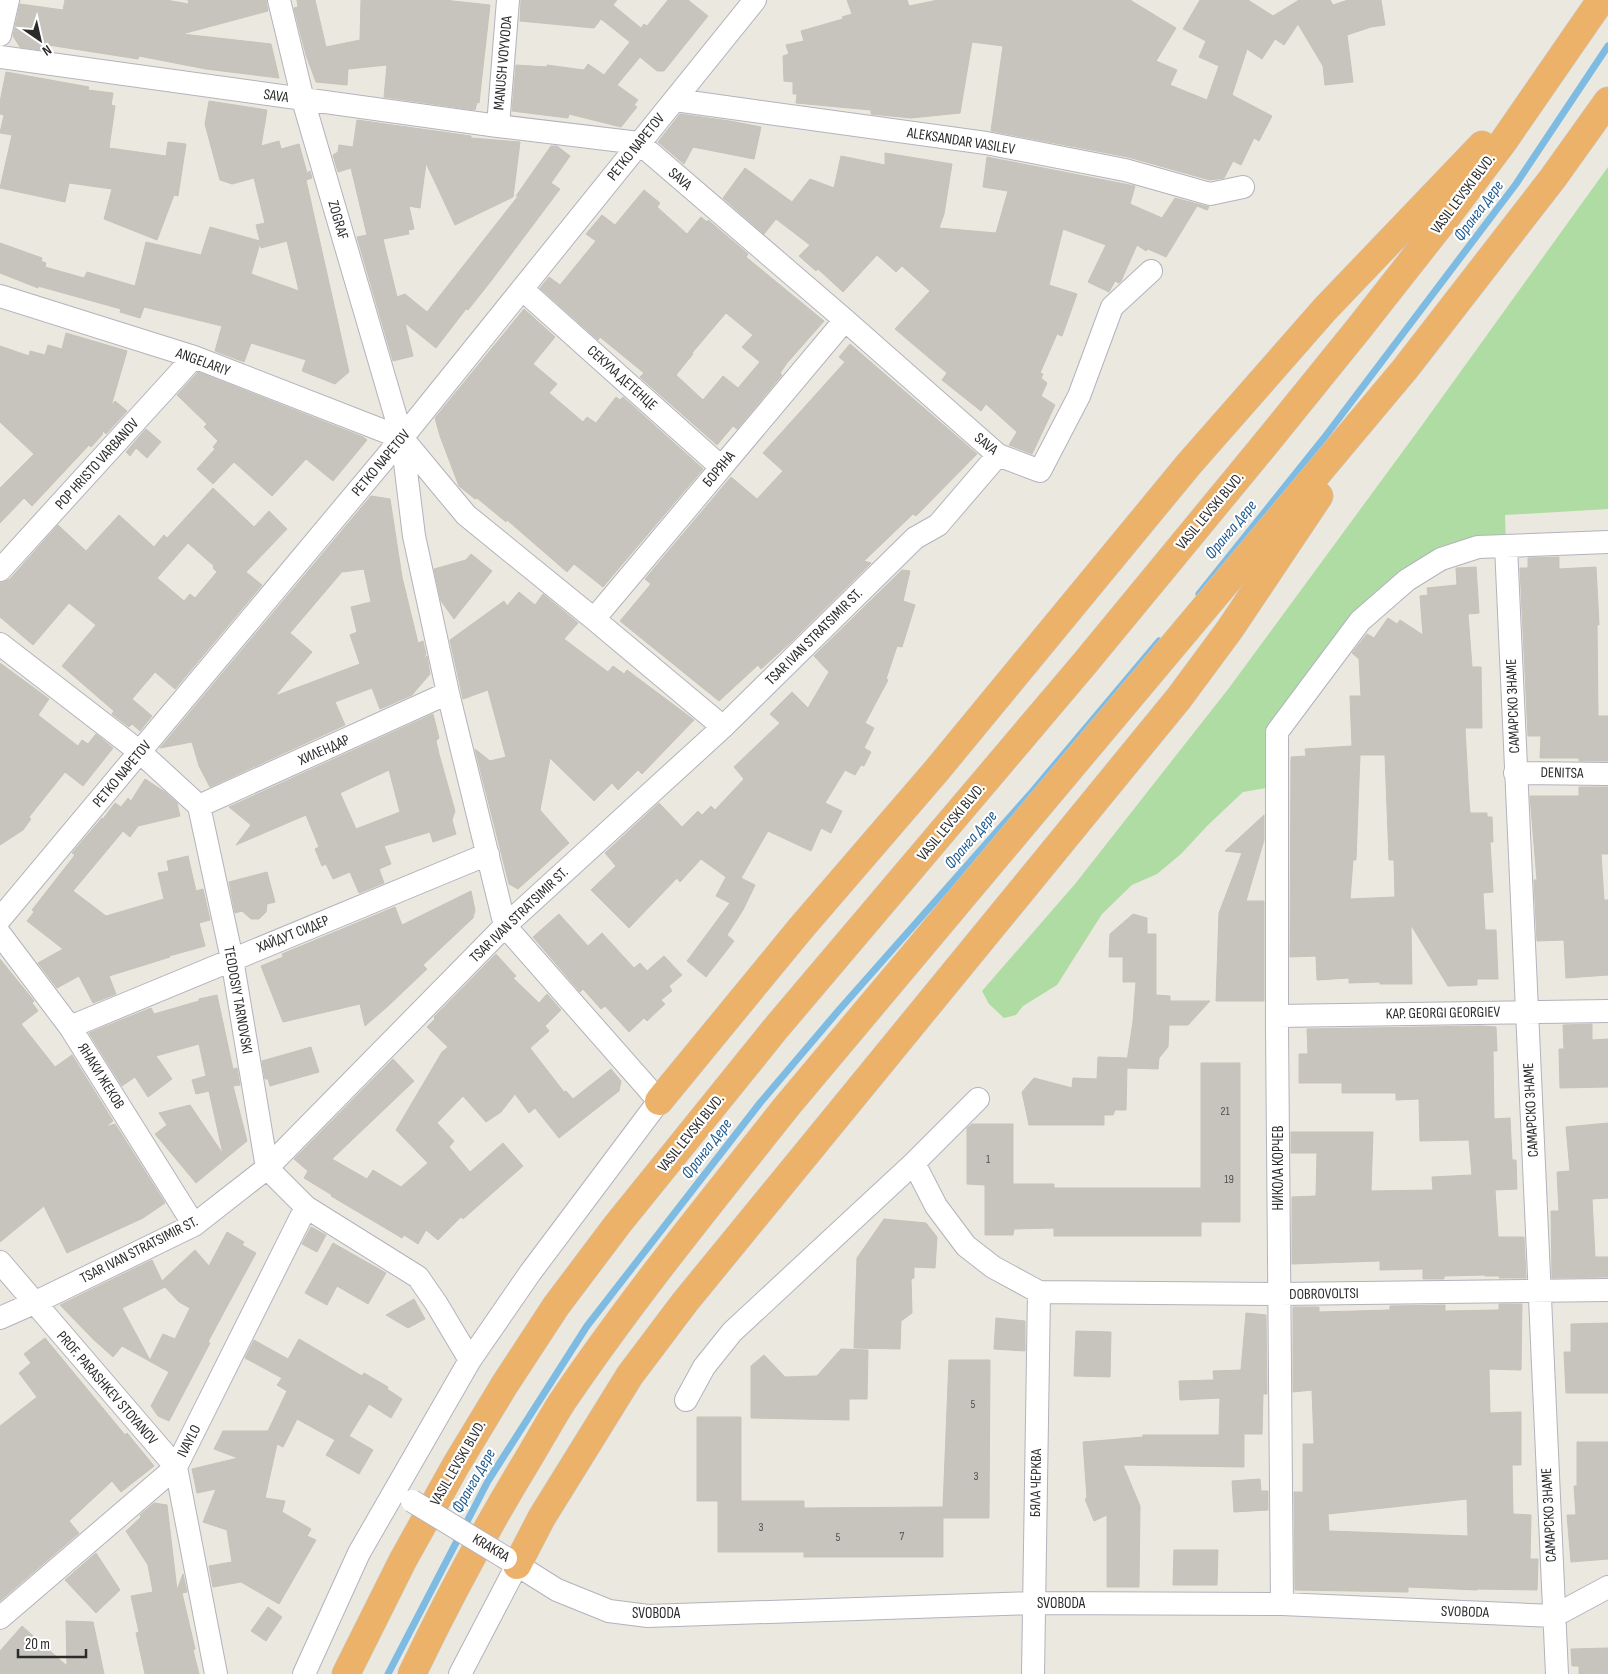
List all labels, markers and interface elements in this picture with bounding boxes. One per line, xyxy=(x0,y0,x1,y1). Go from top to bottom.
street label: MANUSH VOYVODA xyxy=(489,14,517,111)
north arrow xyxy=(15,15,65,65)
text: N xyxy=(39,41,55,60)
street label: SAVA xyxy=(262,85,290,107)
street label: PETKO NAPETOV xyxy=(603,109,669,185)
street label: ALEKSANDAR VASILEV xyxy=(905,123,1017,159)
street label: VASIL LEVSKI BLVD. xyxy=(1427,150,1499,238)
street label: SAVA xyxy=(664,164,696,195)
water label: Франга Дере xyxy=(1450,177,1508,245)
street label: ZOGRAF xyxy=(323,198,353,242)
street label: СЕКУЛА ДЕТЕНЦЕ xyxy=(583,341,661,415)
street label: ANGELARIY xyxy=(172,343,233,381)
street label: POP HRISTO VARBANOV xyxy=(51,414,143,514)
street label: PETKO NAPETOV xyxy=(348,426,415,500)
street label: SAVA xyxy=(970,429,1002,460)
street label: БОРЯНА xyxy=(698,447,740,491)
street label: VASIL LEVSKI BLVD. xyxy=(1172,468,1248,554)
water label: Франга Дере xyxy=(1201,497,1261,563)
street label: TSAR IVAN STRATSIMIR ST. xyxy=(761,584,867,690)
street label: САМАРСКО ЗНАМЕ xyxy=(1502,658,1524,754)
street label: ХИЛЕНДАР xyxy=(294,730,353,770)
street label: PETKO NAPETOV xyxy=(89,737,156,811)
street label: DENITSA xyxy=(1540,763,1584,783)
street label: VASIL LEVSKI BLVD. xyxy=(913,779,989,865)
water label: Франга Дере xyxy=(941,807,1001,873)
street label: TSAR IVAN STRATSIMIR ST. xyxy=(466,863,572,967)
street label: ХАЙДУТ СИДЕР xyxy=(253,911,332,958)
street label: TEODOSIY TARNOVSKI xyxy=(219,945,257,1055)
street label: KAP. GEORGI GEORGIEV xyxy=(1386,1002,1501,1023)
street label: ЯНАКИ ЖЕКОВ xyxy=(73,1040,129,1113)
street label: САМАРСКО ЗНАМЕ xyxy=(1519,1062,1543,1158)
street label: VASIL LEVSKI BLVD. xyxy=(654,1090,728,1176)
house number: 21 xyxy=(1220,1104,1230,1119)
water label: Франга Дере xyxy=(678,1115,736,1183)
street label: НИКОЛА КОРЧЕВ xyxy=(1269,1125,1288,1210)
house number: 1 xyxy=(986,1152,991,1167)
house number: 19 xyxy=(1224,1172,1234,1187)
street label: TSAR IVAN STRATSIMIR ST. xyxy=(77,1212,201,1288)
street label: DOBROVOLTSI xyxy=(1289,1284,1359,1304)
street label: PROF. PARASHKEV STOYANOV xyxy=(52,1327,162,1449)
house number: 5 xyxy=(971,1397,976,1412)
street label: VASIL LEVSKI BLVD. xyxy=(426,1417,490,1509)
street label: IVAYLO xyxy=(173,1422,205,1460)
water label: Франга Дере xyxy=(448,1446,500,1516)
street label: БЯЛА ЧЕРКВА xyxy=(1026,1448,1046,1517)
street label: САМАРСКО ЗНАМЕ xyxy=(1537,1467,1561,1563)
house number: 3 xyxy=(973,1469,979,1484)
house number: 3 xyxy=(758,1520,764,1535)
house number: 7 xyxy=(900,1529,905,1544)
street label: KRAKRA xyxy=(469,1530,513,1567)
house number: 5 xyxy=(836,1530,841,1545)
street label: SVOBODA xyxy=(1037,1594,1086,1613)
street label: SVOBODA xyxy=(1441,1602,1490,1622)
street label: SVOBODA xyxy=(632,1604,681,1623)
scale bar xyxy=(18,1626,85,1658)
text: 20 m xyxy=(25,1635,50,1654)

